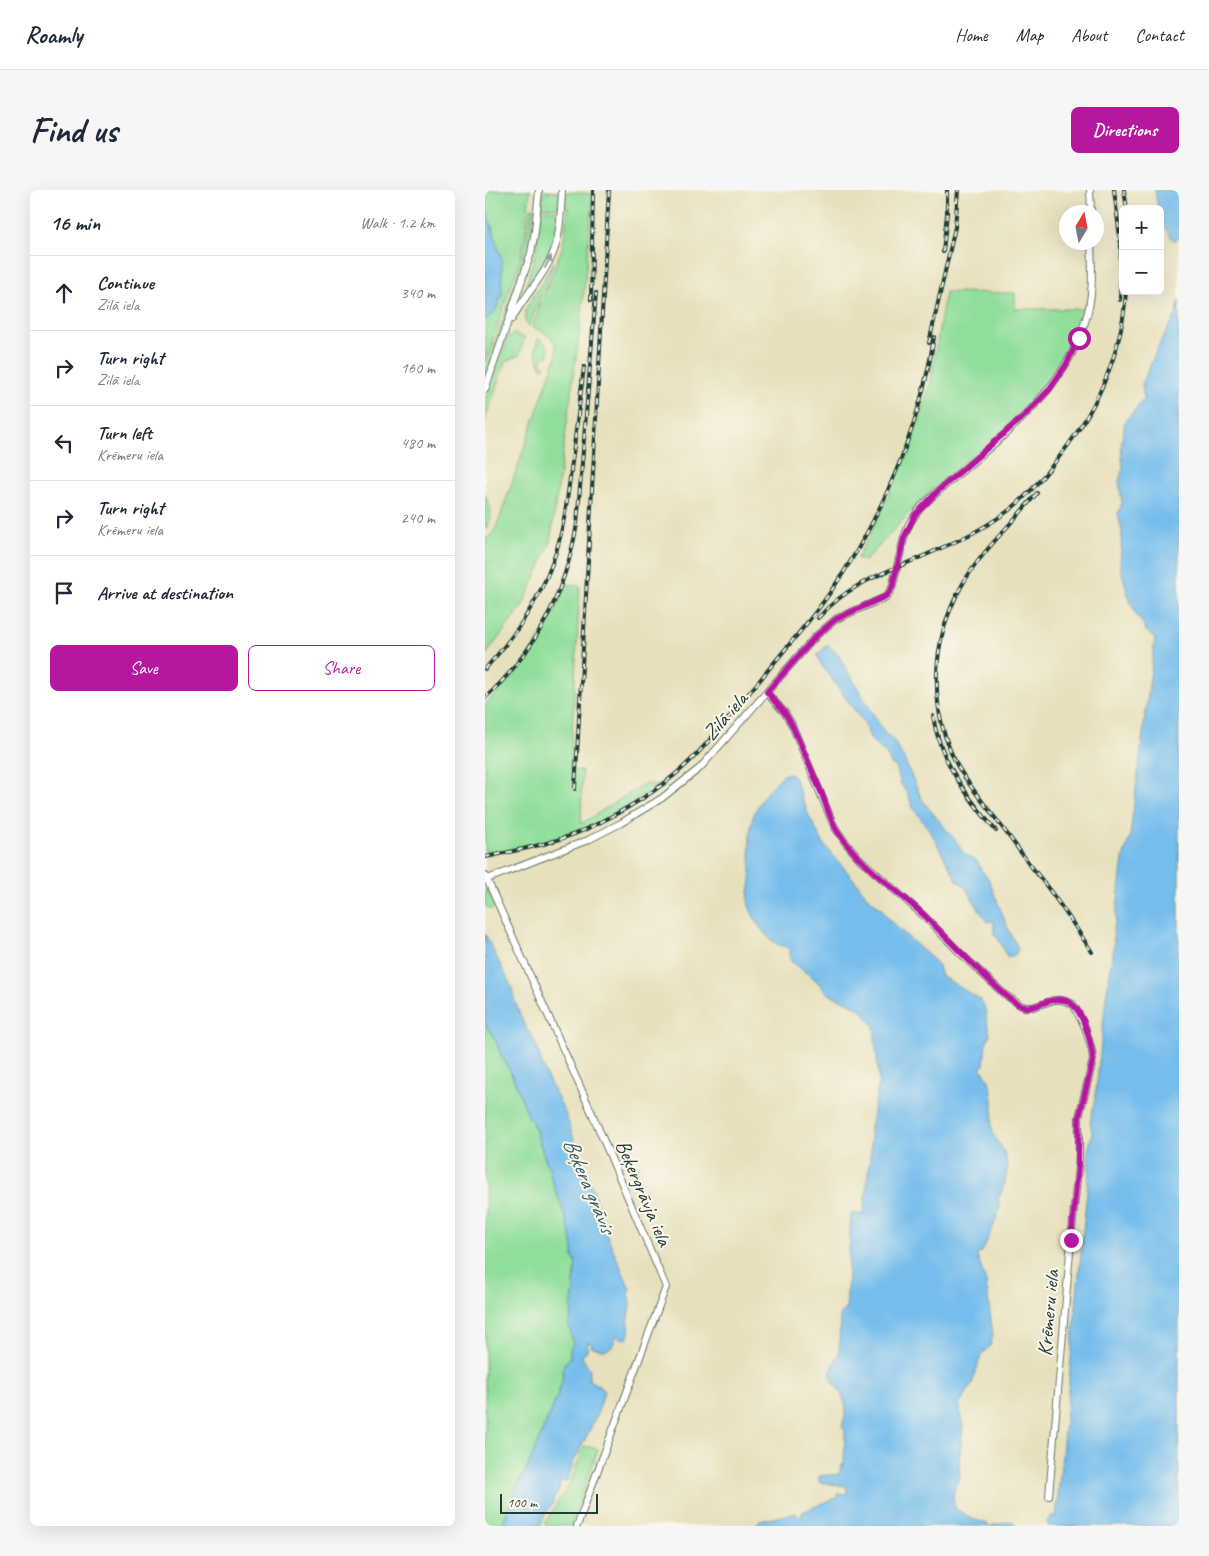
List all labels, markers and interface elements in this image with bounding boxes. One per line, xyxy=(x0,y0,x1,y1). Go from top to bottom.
text: Roamly xyxy=(25,20,82,50)
text: Home xyxy=(955,24,988,46)
text: Map xyxy=(1016,24,1043,46)
text: About xyxy=(1071,24,1107,46)
text: Contact xyxy=(1135,24,1184,46)
button: Directions xyxy=(1071,107,1179,153)
text: Find us xyxy=(30,108,117,153)
north arrow xyxy=(1059,205,1104,250)
map controls xyxy=(1119,205,1164,295)
button: + xyxy=(1119,205,1164,250)
text: 16 min xyxy=(50,210,100,236)
text: Walk · 1.2 km xyxy=(360,213,435,233)
button: − xyxy=(1119,250,1164,295)
one-way arrow xyxy=(544,256,553,269)
text: Continue xyxy=(97,271,154,295)
icon: ahead xyxy=(50,279,78,307)
text: 340 m xyxy=(401,283,435,303)
text: Zilā iela xyxy=(97,295,139,315)
route start xyxy=(1068,327,1091,350)
text: Turn right xyxy=(97,346,164,370)
icon: right xyxy=(50,354,78,382)
text: 160 m xyxy=(401,358,435,378)
text: Zilā iela xyxy=(97,370,139,390)
text: Turn left xyxy=(97,421,152,445)
icon: left xyxy=(50,429,78,457)
text: 480 m xyxy=(401,433,435,453)
text: Krēmeru iela xyxy=(97,445,163,465)
text: Turn right xyxy=(97,496,164,520)
icon: right xyxy=(50,504,78,532)
text: 240 m xyxy=(401,508,435,528)
text: Krēmeru iela xyxy=(97,520,163,540)
icon: arrive xyxy=(50,579,78,607)
text: Arrive at destination xyxy=(97,581,233,605)
button: Save xyxy=(50,645,238,691)
button: Share xyxy=(248,645,435,691)
street label: Zilā iela xyxy=(697,685,755,746)
water label: Beķera grāvis xyxy=(557,1134,623,1240)
street label: Beķergrāvja iela xyxy=(610,1136,679,1252)
route end xyxy=(1060,1229,1083,1252)
street label: Krēmeru iela xyxy=(1031,1267,1065,1357)
scale bar xyxy=(500,1491,597,1514)
text: 100 m xyxy=(507,1494,537,1511)

